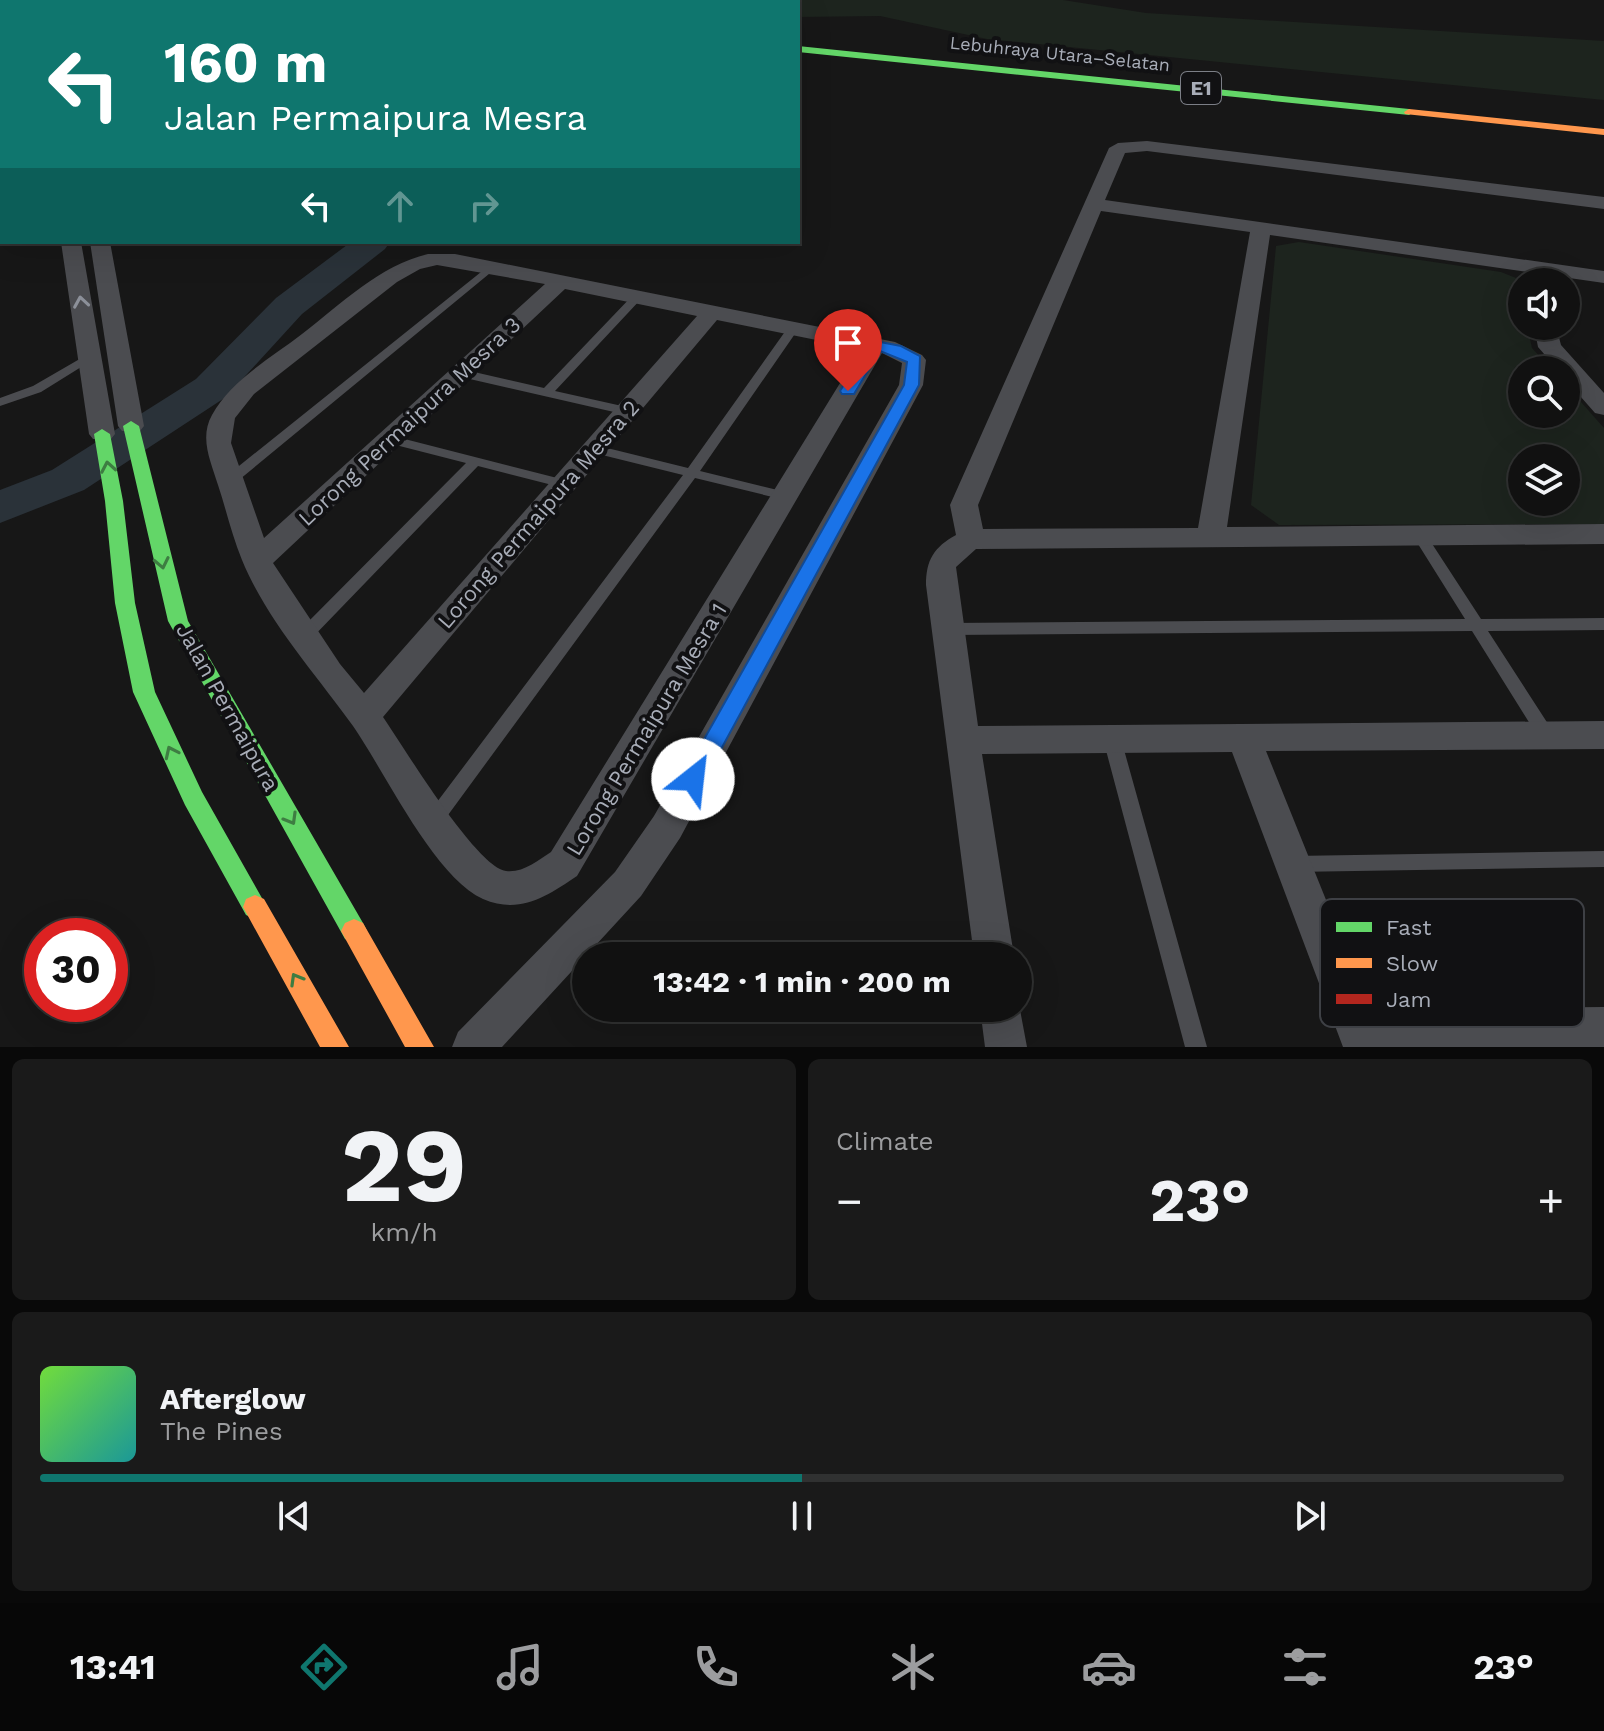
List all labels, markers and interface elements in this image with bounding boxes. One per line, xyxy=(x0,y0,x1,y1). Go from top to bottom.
text: 160 m xyxy=(164,30,327,96)
street label: Lebuhraya Utara–Selatan xyxy=(949,31,1171,76)
icon: left xyxy=(32,32,136,136)
road number: E1 xyxy=(1181,72,1221,104)
text: Jalan Permaipura Mesra xyxy=(164,97,587,139)
icon: left xyxy=(294,184,338,228)
icon: ahead xyxy=(378,184,422,228)
icon: right xyxy=(462,184,506,228)
map controls xyxy=(1508,268,1580,516)
button: sound xyxy=(1508,268,1580,340)
one-way arrow xyxy=(73,295,90,309)
pin xyxy=(814,309,882,391)
street label: Lorong Permaipura Mesra 3 xyxy=(293,312,525,531)
icon: arrive xyxy=(826,321,870,365)
button: search xyxy=(1508,356,1580,428)
street label: Lorong Permaipura Mesra 2 xyxy=(432,395,644,634)
button: layers xyxy=(1508,444,1580,516)
one-way arrow xyxy=(101,461,118,474)
one-way arrow xyxy=(153,556,170,569)
street label: Lorong Permaipura Mesra 1 xyxy=(561,599,732,860)
street label: Jalan Permaipura xyxy=(171,619,284,795)
position arrow xyxy=(651,737,735,821)
one-way arrow xyxy=(165,745,181,760)
one-way arrow xyxy=(281,810,297,825)
legend xyxy=(1320,899,1584,1027)
text: Fast xyxy=(1386,915,1432,940)
speed limit sign: 30 xyxy=(24,918,128,1022)
text: Slow xyxy=(1386,951,1438,976)
text: 13:42 · 1 min · 200 m xyxy=(653,964,951,999)
one-way arrow xyxy=(290,973,306,988)
text: Jam xyxy=(1386,987,1431,1012)
text: 29 xyxy=(341,1104,467,1226)
text: Climate xyxy=(836,1126,934,1156)
text: 23° xyxy=(1149,1165,1251,1236)
text: − xyxy=(836,1175,863,1227)
text: + xyxy=(1537,1175,1564,1227)
text: km/h xyxy=(371,1217,437,1247)
text: Afterglow xyxy=(160,1381,306,1416)
text: The Pines xyxy=(160,1416,283,1446)
icon: previous xyxy=(272,1494,316,1538)
icon: pause xyxy=(780,1494,824,1538)
icon: next xyxy=(1288,1494,1332,1538)
icon: directions xyxy=(296,1639,352,1695)
icon: music xyxy=(492,1639,548,1695)
icon: phone xyxy=(688,1639,744,1695)
icon: climate xyxy=(885,1639,941,1695)
icon: car xyxy=(1081,1639,1137,1695)
icon: filters xyxy=(1277,1639,1333,1695)
text: 13:41 xyxy=(70,1646,156,1688)
text: 23° xyxy=(1473,1646,1534,1688)

